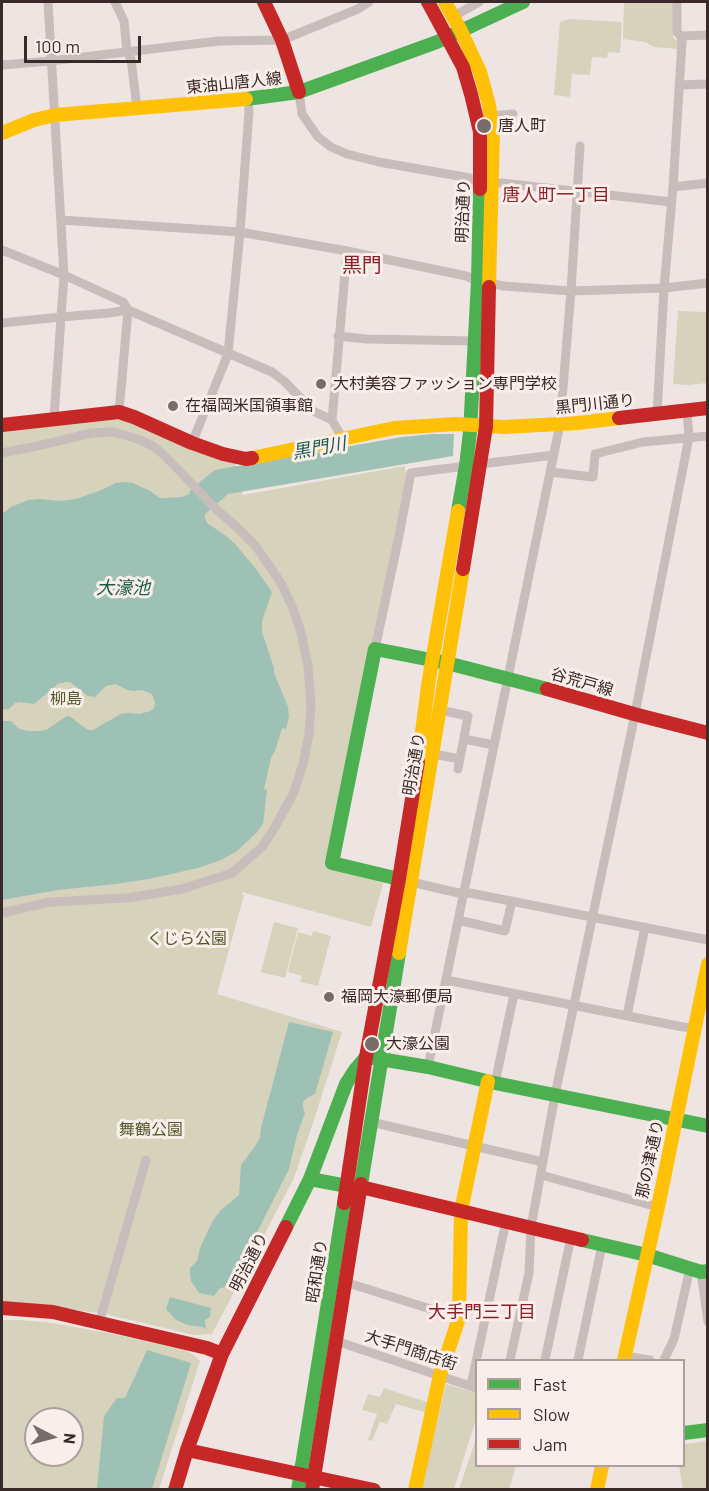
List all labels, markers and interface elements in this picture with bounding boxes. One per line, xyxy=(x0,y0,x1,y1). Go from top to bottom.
scale bar xyxy=(27,24,144,62)
text: 100 m xyxy=(35,35,80,57)
street label: 東油山唐人線 xyxy=(185,68,283,98)
place label: 唐人町 xyxy=(498,116,546,136)
marker: 唐人町 xyxy=(475,117,493,135)
street label: 明治通り xyxy=(452,179,474,243)
district label: 唐人町一丁目 xyxy=(502,184,610,206)
district label: 黒門 xyxy=(342,253,382,277)
place label: 大村美容ファッション専門学校 xyxy=(333,374,557,394)
marker: 大村美容ファッション専門学校 xyxy=(314,377,328,391)
street label: 黒門川通り xyxy=(554,390,636,418)
place label: 在福岡米国領事館 xyxy=(185,396,313,416)
marker: 在福岡米国領事館 xyxy=(166,399,180,413)
water label: 黒門川 xyxy=(291,433,347,463)
water label: 大濠池 xyxy=(96,577,150,599)
street label: 谷荒戸線 xyxy=(549,664,615,700)
park label: 柳島 xyxy=(50,689,82,709)
street label: 明治通り xyxy=(399,731,429,797)
park label: くじら公園 xyxy=(147,929,227,949)
place label: 福岡大濠郵便局 xyxy=(341,987,453,1007)
marker: 福岡大濠郵便局 xyxy=(322,990,336,1004)
place label: 大濠公園 xyxy=(386,1034,450,1054)
marker: 大濠公園 xyxy=(363,1035,381,1053)
street label: 那の津通り xyxy=(632,1118,668,1200)
park label: 舞鶴公園 xyxy=(119,1120,183,1140)
street label: 明治通り xyxy=(226,1229,272,1295)
street label: 昭和通り xyxy=(303,1238,331,1304)
district label: 大手門三丁目 xyxy=(428,1301,536,1323)
street label: 大手門商店街 xyxy=(362,1326,460,1374)
legend xyxy=(475,1359,685,1467)
text: Fast xyxy=(533,1373,567,1395)
text: Slow xyxy=(533,1403,570,1425)
north arrow xyxy=(24,1407,84,1467)
text: N xyxy=(60,1432,80,1445)
text: Jam xyxy=(533,1433,567,1455)

